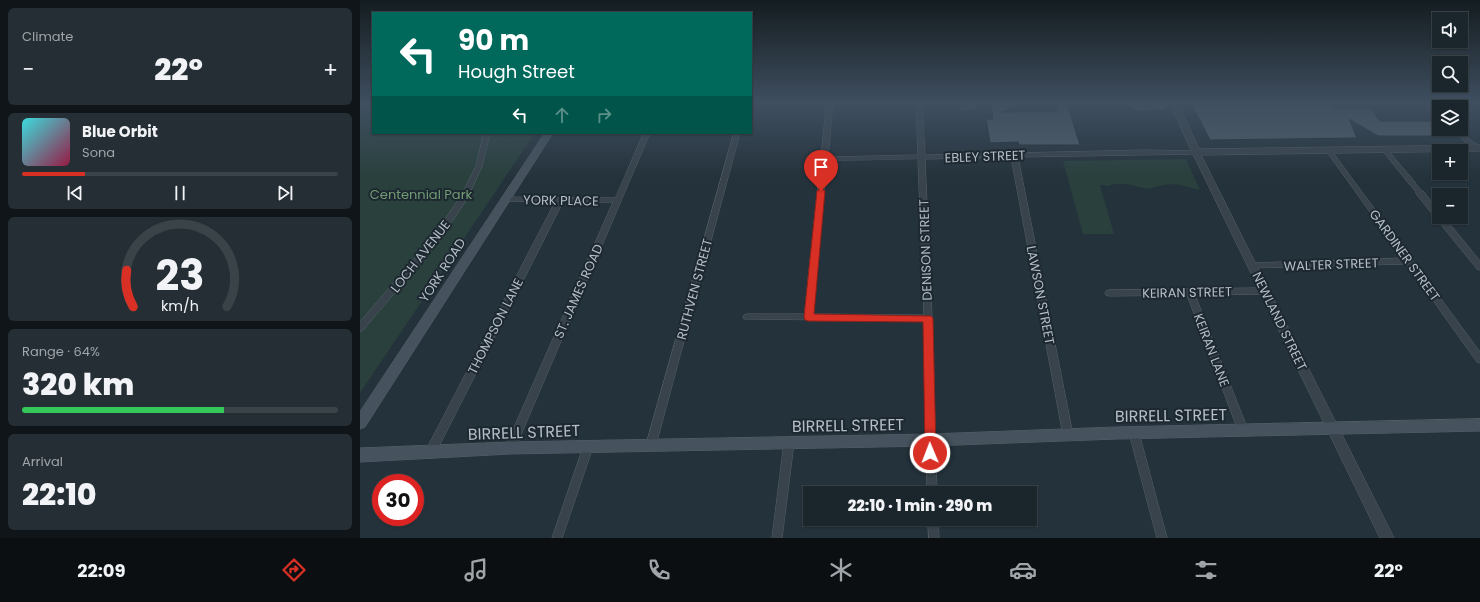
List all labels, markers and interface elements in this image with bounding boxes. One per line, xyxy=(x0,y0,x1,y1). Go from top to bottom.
map controls xyxy=(1432,12,1468,224)
button: sound xyxy=(1432,12,1468,48)
text: 90 m xyxy=(458,21,529,60)
text: Climate xyxy=(22,27,73,46)
icon: left xyxy=(392,28,444,80)
text: 22° xyxy=(154,48,203,91)
text: − xyxy=(22,54,34,85)
text: + xyxy=(323,54,338,85)
button: search xyxy=(1432,56,1468,92)
text: Hough Street xyxy=(458,59,575,84)
button: layers xyxy=(1432,100,1468,136)
icon: left xyxy=(509,104,531,126)
icon: ahead xyxy=(551,104,573,126)
icon: right xyxy=(593,104,615,126)
text: Blue Orbit xyxy=(82,121,158,142)
text: Sona xyxy=(82,143,115,162)
button: + xyxy=(1432,144,1468,180)
street label: EBLEY STREET xyxy=(944,146,1026,167)
pin xyxy=(804,150,838,191)
icon: arrive xyxy=(810,156,832,178)
icon: previous xyxy=(64,182,86,204)
icon: pause xyxy=(169,182,191,204)
icon: next xyxy=(274,182,296,204)
park label: Centennial Park xyxy=(370,185,472,204)
button: − xyxy=(1432,188,1468,224)
street label: YORK PLACE xyxy=(523,190,599,211)
street label: DENISON STREET xyxy=(914,199,937,301)
street label: GARDINER STREET xyxy=(1365,205,1444,305)
street label: LOCH AVENUE xyxy=(386,216,455,296)
street label: YORK ROAD xyxy=(415,234,470,306)
street label: RUTHVEN STREET xyxy=(672,237,717,342)
street label: ST. JAMES ROAD xyxy=(549,241,608,341)
street label: LAWSON STREET xyxy=(1022,244,1059,346)
text: 23 xyxy=(156,246,204,305)
street label: WALTER STREET xyxy=(1283,253,1379,276)
street label: NEWLAND STREET xyxy=(1247,269,1312,374)
street label: THOMPSON LANE xyxy=(463,275,528,378)
street label: KEIRAN STREET xyxy=(1142,282,1232,303)
text: km/h xyxy=(161,296,199,316)
street label: KEIRAN LANE xyxy=(1189,311,1234,390)
text: Range · 64% xyxy=(22,342,100,361)
text: 320 km xyxy=(22,363,134,406)
street label: BIRRELL STREET xyxy=(1115,403,1228,428)
street label: BIRRELL STREET xyxy=(792,413,905,438)
street label: BIRRELL STREET xyxy=(467,419,581,446)
position arrow xyxy=(909,432,951,474)
text: Arrival xyxy=(22,452,63,471)
text: 22:10 xyxy=(22,473,97,516)
speed limit sign: 30 xyxy=(372,474,424,526)
text: 22:10 · 1 min · 290 m xyxy=(848,495,992,516)
icon: directions xyxy=(280,556,308,584)
icon: music xyxy=(462,556,490,584)
icon: phone xyxy=(645,556,673,584)
icon: climate xyxy=(827,556,855,584)
icon: car xyxy=(1009,556,1037,584)
icon: filters xyxy=(1192,556,1220,584)
text: 22:09 xyxy=(77,558,126,583)
text: 22° xyxy=(1374,558,1403,583)

